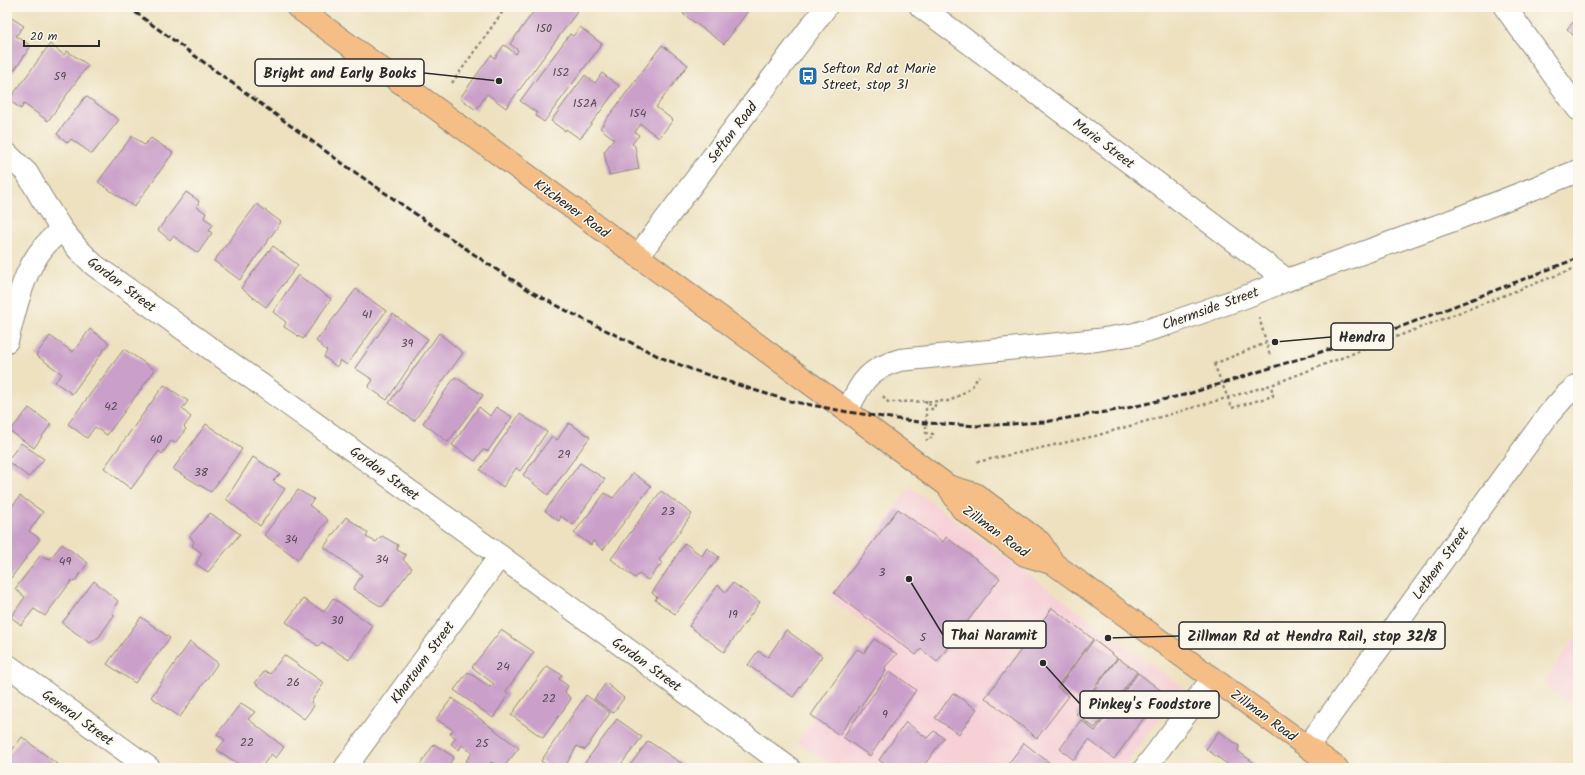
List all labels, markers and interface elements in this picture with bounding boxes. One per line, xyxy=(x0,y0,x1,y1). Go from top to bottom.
house number: 150 xyxy=(536,19,552,38)
scale bar xyxy=(24,22,99,48)
text: 20 m xyxy=(30,27,58,46)
place label: Sefton Rd at Marie Street, stop 31 xyxy=(822,58,937,96)
callout: Bright and Early Books xyxy=(255,59,424,86)
text: Bright and Early Books xyxy=(263,62,417,86)
house number: 152 xyxy=(552,63,570,82)
bus stop icon: Sefton Rd at Marie Street, stop 31 xyxy=(797,65,819,87)
house number: 59 xyxy=(54,67,66,86)
house number: 152A xyxy=(573,94,597,113)
street label: Sefton Road xyxy=(702,96,764,168)
house number: 154 xyxy=(630,104,647,123)
street label: Marie Street xyxy=(1068,113,1140,175)
street label: Kitchener Road xyxy=(529,174,615,245)
street label: Gordon Street xyxy=(82,252,161,318)
street label: Chermside Street xyxy=(1159,281,1262,337)
house number: 41 xyxy=(362,305,372,324)
callout: Hendra xyxy=(1331,323,1393,350)
text: Hendra xyxy=(1339,326,1386,350)
house number: 39 xyxy=(401,334,413,353)
house number: 42 xyxy=(104,397,118,416)
house number: 40 xyxy=(150,430,162,449)
street label: Gordon Street xyxy=(345,441,424,507)
house number: 29 xyxy=(558,445,571,464)
house number: 38 xyxy=(194,463,209,482)
street label: Zillman Road xyxy=(958,500,1034,564)
house number: 23 xyxy=(661,502,675,521)
street label: Lethem Street xyxy=(1407,522,1475,605)
house number: 34 xyxy=(284,530,298,549)
house number: 34 xyxy=(375,550,389,569)
house number: 49 xyxy=(59,552,71,571)
house number: 3 xyxy=(879,563,886,582)
house number: 19 xyxy=(728,605,738,624)
house number: 30 xyxy=(331,611,343,630)
street label: Khartoum Street xyxy=(385,616,461,709)
callout: Thai Naramit xyxy=(943,621,1046,648)
callout: Zillman Rd at Hendra Rail, stop 32/8 xyxy=(1179,622,1445,649)
text: Thai Naramit xyxy=(950,624,1038,648)
text: Zillman Rd at Hendra Rail, stop 32/8 xyxy=(1187,625,1437,649)
house number: 5 xyxy=(920,628,928,647)
street label: Gordon Street xyxy=(607,632,686,698)
house number: 24 xyxy=(496,657,510,676)
house number: 26 xyxy=(286,673,300,692)
street label: General Street xyxy=(37,684,118,752)
street label: Zillman Road xyxy=(1226,684,1302,748)
house number: 22 xyxy=(542,689,556,708)
callout: Pinkey's Foodstore xyxy=(1080,691,1219,718)
text: Pinkey's Foodstore xyxy=(1089,693,1212,717)
house number: 9 xyxy=(882,705,888,724)
house number: 22 xyxy=(240,733,254,752)
house number: 25 xyxy=(475,734,490,753)

